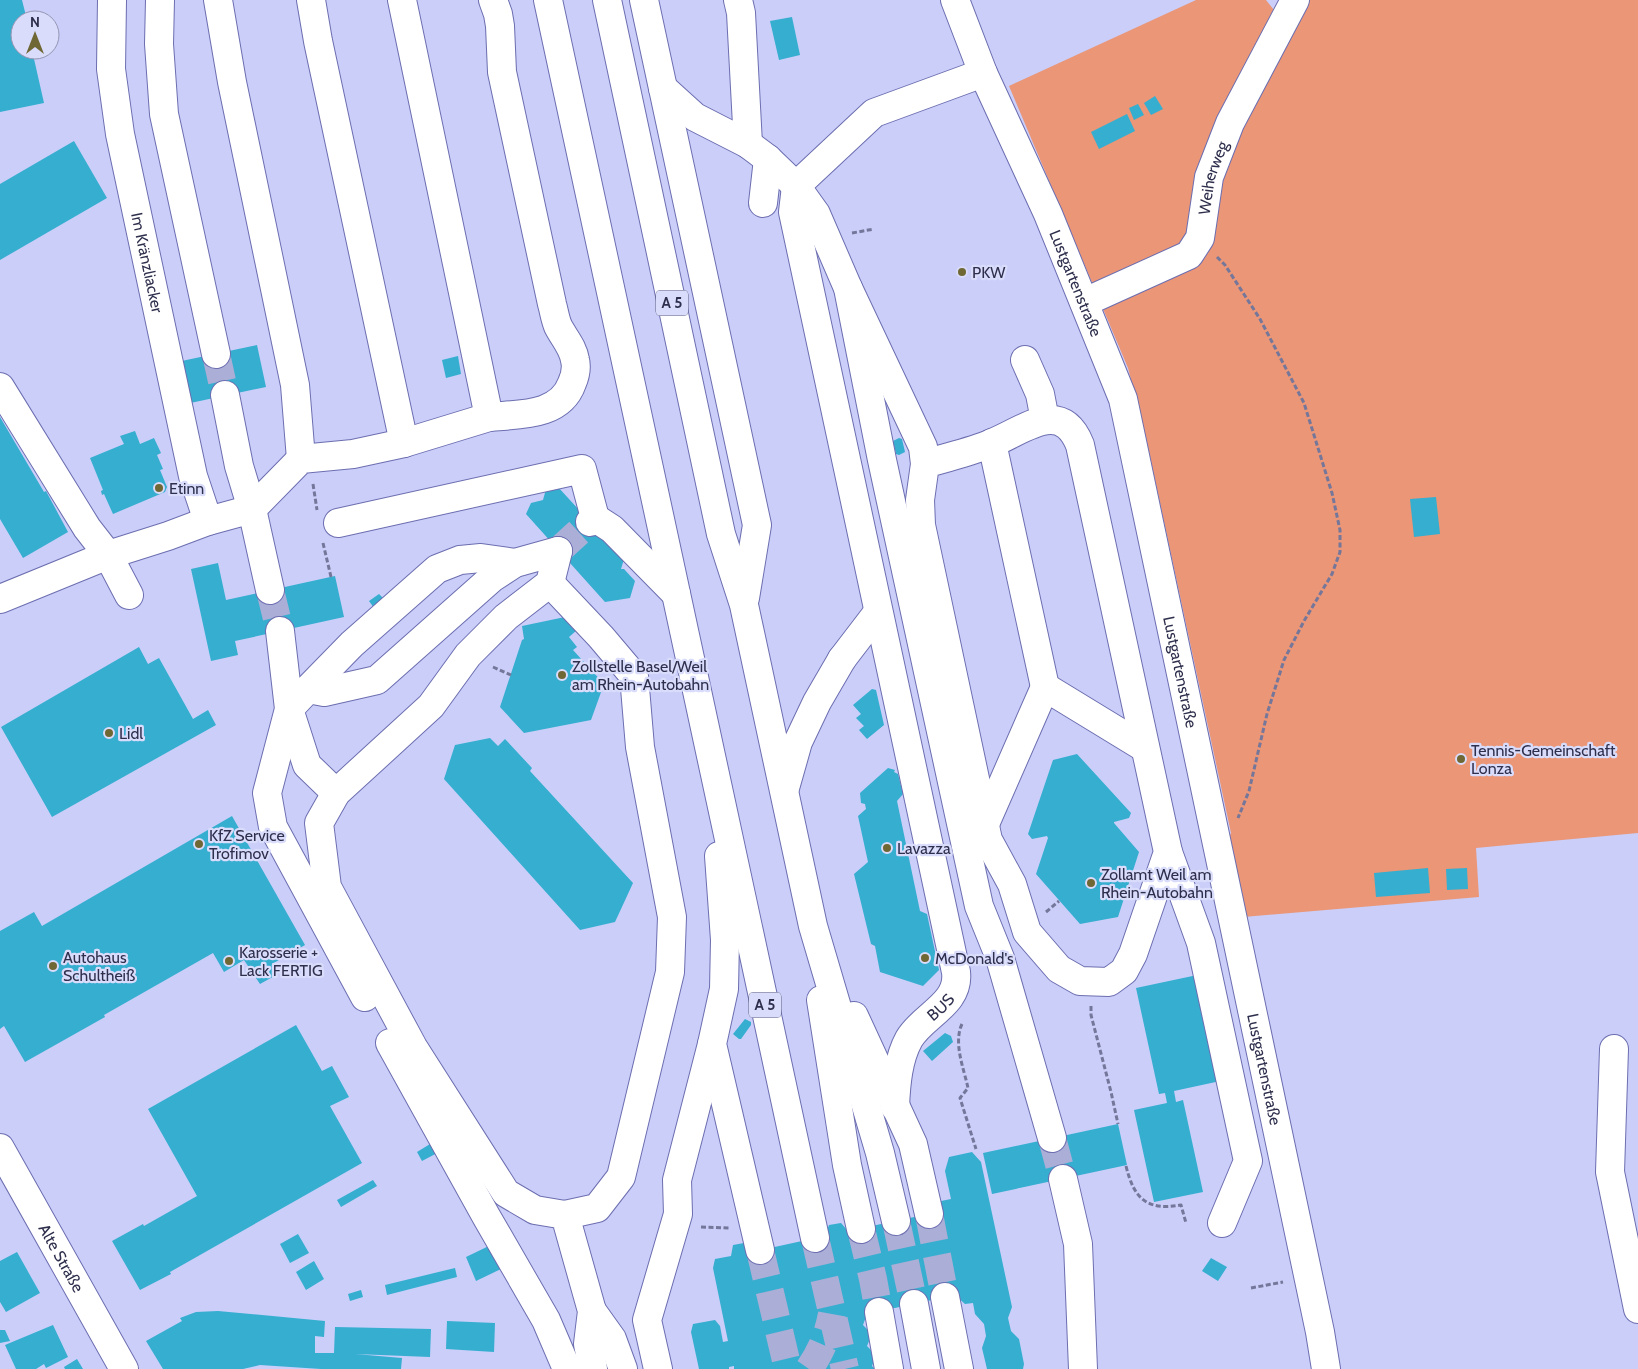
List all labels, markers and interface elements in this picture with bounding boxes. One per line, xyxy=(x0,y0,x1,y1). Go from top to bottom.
north arrow xyxy=(10,10,60,60)
text: N xyxy=(30,13,40,31)
street label: Weiherweg xyxy=(1195,137,1232,216)
street label: Im Kränzliacker xyxy=(127,211,167,315)
street label: Lustgartenstraße xyxy=(1045,227,1106,339)
place label: PKW xyxy=(972,263,1006,282)
marker: PKW xyxy=(956,266,968,278)
road number: A 5 xyxy=(656,290,688,316)
place label: Etinn xyxy=(169,479,204,498)
marker: Etinn xyxy=(153,482,165,494)
street label: Lustgartenstraße xyxy=(1159,614,1201,730)
place label: Zollstelle Basel/Weil am Rhein-Autobahn xyxy=(572,657,709,694)
marker: Zollstelle Basel/Weil am Rhein-Autobahn xyxy=(556,669,568,681)
place label: Lidl xyxy=(119,724,143,743)
marker: Lidl xyxy=(103,727,115,739)
place label: Tennis-Gemeinschaft Lonza xyxy=(1471,741,1616,778)
marker: Tennis-Gemeinschaft Lonza xyxy=(1455,753,1467,765)
place label: KfZ Service Trofimov xyxy=(209,826,285,863)
marker: KfZ Service Trofimov xyxy=(193,838,205,850)
place label: Lavazza xyxy=(897,839,951,858)
marker: Lavazza xyxy=(881,842,893,854)
place label: Zollamt Weil am Rhein-Autobahn xyxy=(1101,865,1213,902)
marker: Zollamt Weil am Rhein-Autobahn xyxy=(1085,877,1097,889)
place label: Karosserie + Lack FERTIG xyxy=(239,943,323,980)
place label: Autohaus Schultheiß xyxy=(63,948,135,985)
place label: McDonald's xyxy=(935,949,1014,968)
marker: McDonald's xyxy=(919,952,931,964)
marker: Karosserie + Lack FERTIG xyxy=(223,955,235,967)
marker: Autohaus Schultheiß xyxy=(47,960,59,972)
street label: BUS xyxy=(923,990,959,1025)
road number: A 5 xyxy=(749,992,781,1018)
street label: Lustgartenstraße xyxy=(1243,1012,1285,1127)
street label: Alte Straße xyxy=(35,1221,88,1296)

